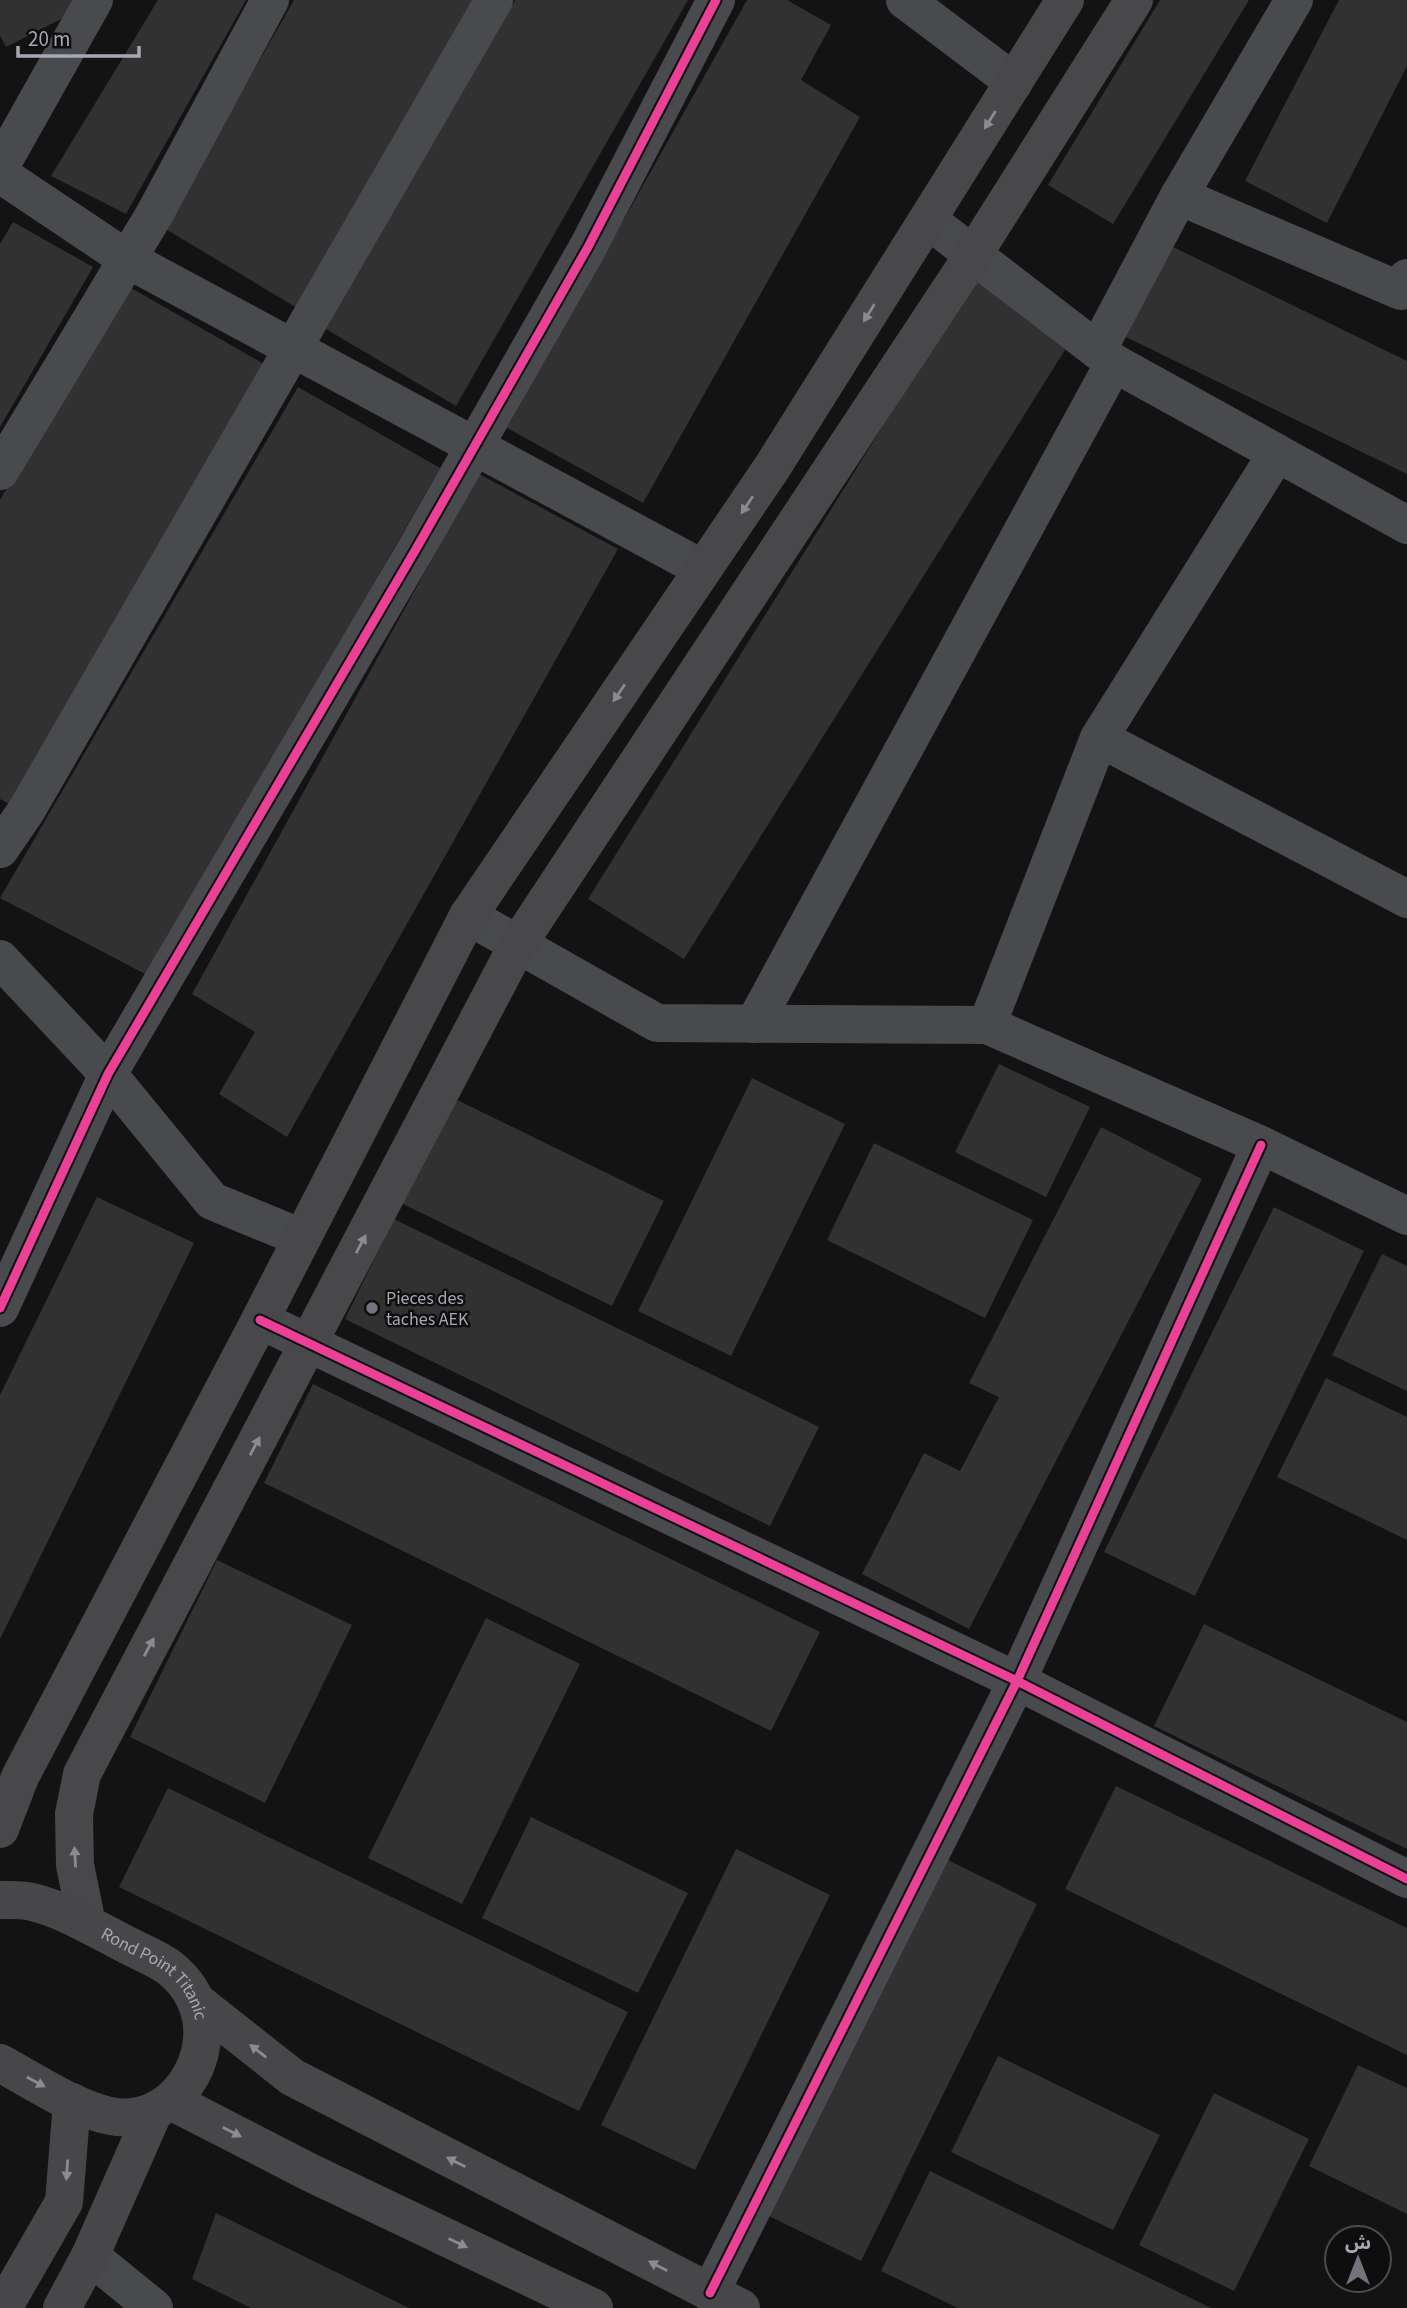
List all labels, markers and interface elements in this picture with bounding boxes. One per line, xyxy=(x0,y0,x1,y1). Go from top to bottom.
scale bar xyxy=(18,14,138,58)
text: 20 m xyxy=(28,24,70,54)
one-way arrow xyxy=(983,111,996,130)
one-way arrow xyxy=(863,304,876,323)
one-way arrow xyxy=(740,495,753,515)
one-way arrow xyxy=(612,684,626,702)
one-way arrow xyxy=(355,1234,366,1254)
place label: Pieces des taches AEK xyxy=(386,1286,469,1332)
marker: Pieces des taches AEK xyxy=(364,1300,380,1316)
one-way arrow xyxy=(249,1436,261,1455)
one-way arrow xyxy=(143,1637,155,1657)
one-way arrow xyxy=(70,1846,81,1868)
street label: Rond Point Titanic xyxy=(97,1921,214,2022)
one-way arrow xyxy=(249,2044,267,2058)
one-way arrow xyxy=(26,2077,46,2088)
one-way arrow xyxy=(222,2126,241,2138)
one-way arrow xyxy=(446,2156,466,2167)
one-way arrow xyxy=(61,2159,72,2181)
north arrow xyxy=(1323,2224,1393,2294)
text: ش xyxy=(1345,2230,1371,2257)
one-way arrow xyxy=(448,2237,468,2249)
one-way arrow xyxy=(648,2260,668,2272)

